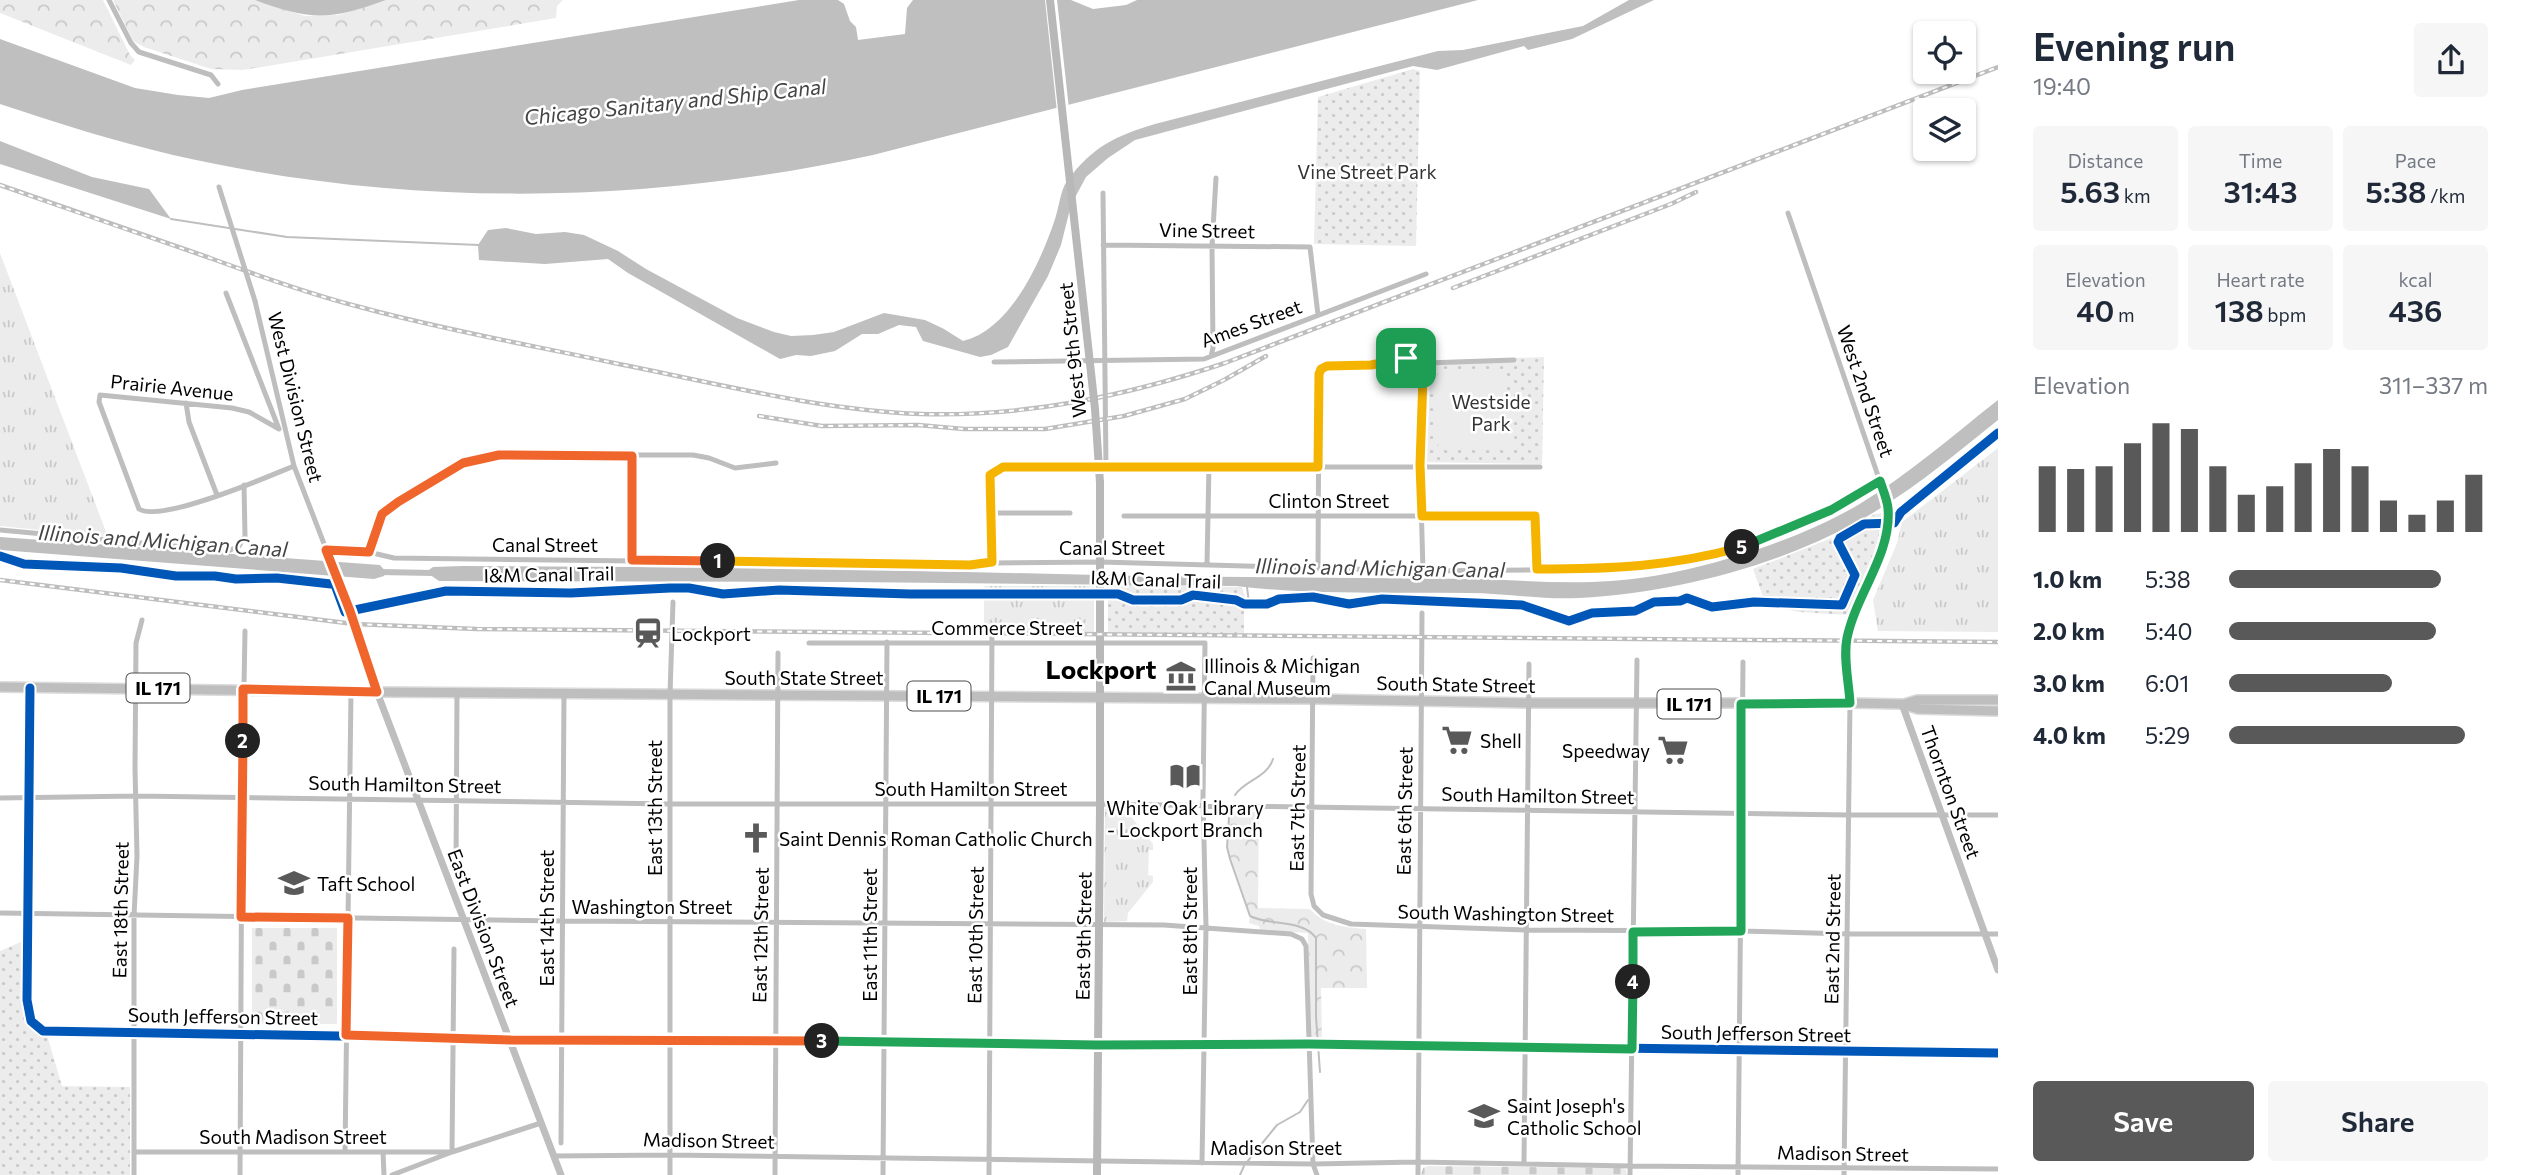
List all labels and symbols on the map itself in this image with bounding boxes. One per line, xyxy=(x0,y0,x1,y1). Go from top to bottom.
water label: Chicago Sanitary and Ship Canal xyxy=(523,73,828,129)
park label: Vine Street Park xyxy=(1297,160,1437,183)
street label: Vine Street xyxy=(1159,218,1255,242)
street label: West 9th Street xyxy=(1053,281,1091,419)
street label: Ames Street xyxy=(1197,294,1305,352)
street label: West Division Street xyxy=(264,309,328,485)
street label: West 2nd Street xyxy=(1833,322,1899,460)
pin xyxy=(1376,328,1436,388)
street label: Prairie Avenue xyxy=(109,369,235,405)
park label: Westside Park xyxy=(1452,390,1530,435)
street label: Clinton Street xyxy=(1269,489,1390,512)
water label: Illinois and Michigan Canal xyxy=(37,519,289,561)
pin: 5 xyxy=(1724,530,1760,564)
street label: Canal Street xyxy=(492,533,598,556)
street label: Canal Street xyxy=(1059,536,1165,559)
pin: 1 xyxy=(700,544,736,578)
water label: Illinois and Michigan Canal xyxy=(1255,552,1506,582)
street label: I&M Canal Trail xyxy=(483,561,615,587)
street label: I&M Canal Trail xyxy=(1090,565,1222,593)
station icon: Lockport xyxy=(631,616,665,650)
street label: Commerce Street xyxy=(931,616,1083,639)
place label: Lockport xyxy=(671,622,751,645)
district label: Lockport xyxy=(1046,653,1156,684)
place label: Illinois & Michigan Canal Museum xyxy=(1204,654,1360,699)
museum icon: Illinois & Michigan Canal Museum xyxy=(1164,659,1198,693)
street label: South State Street xyxy=(724,666,884,689)
street label: South State Street xyxy=(1376,671,1536,697)
road number: IL 171 xyxy=(127,674,190,702)
road number: IL 171 xyxy=(908,682,970,710)
road number: IL 171 xyxy=(1658,690,1720,718)
street label: Thornton Street xyxy=(1916,722,1986,862)
supermarket icon: Shell xyxy=(1440,723,1474,757)
pin: 2 xyxy=(226,724,260,758)
place label: Shell xyxy=(1480,729,1522,752)
supermarket icon: Speedway xyxy=(1656,733,1690,767)
place label: Speedway xyxy=(1562,739,1650,762)
street label: East 13th Street xyxy=(643,740,666,876)
street label: East 7th Street xyxy=(1284,744,1310,872)
street label: East 6th Street xyxy=(1391,746,1417,876)
library icon: White Oak Library - Lockport Branch xyxy=(1168,759,1202,793)
street label: South Hamilton Street xyxy=(308,771,502,797)
street label: South Hamilton Street xyxy=(874,777,1068,800)
street label: South Hamilton Street xyxy=(1441,782,1635,808)
place label: White Oak Library - Lockport Branch xyxy=(1106,796,1264,841)
church icon: Saint Dennis Roman Catholic Church xyxy=(739,821,773,855)
place label: Saint Dennis Roman Catholic Church xyxy=(779,827,1093,850)
street label: East 18th Street xyxy=(107,841,133,979)
street label: East Division Street xyxy=(443,846,525,1011)
street label: East 14th Street xyxy=(535,849,558,986)
school or university icon: Taft School xyxy=(277,866,311,900)
street label: East 10th Street xyxy=(962,866,988,1004)
street label: East 8th Street xyxy=(1178,866,1201,995)
street label: East 12th Street xyxy=(747,867,773,1003)
street label: East 11th Street xyxy=(858,868,881,1002)
street label: East 9th Street xyxy=(1070,871,1096,1001)
place label: Taft School xyxy=(317,872,415,895)
street label: East 2nd Street xyxy=(1819,873,1845,1005)
street label: Washington Street xyxy=(571,895,733,918)
street label: South Washington Street xyxy=(1398,900,1615,926)
pin: 4 xyxy=(1616,964,1650,1000)
street label: South Jefferson Street xyxy=(128,1003,319,1029)
street label: South Jefferson Street xyxy=(1661,1020,1852,1046)
pin: 3 xyxy=(804,1024,840,1058)
place label: Saint Joseph's Catholic School xyxy=(1507,1094,1642,1139)
school or university icon: Saint Joseph's Catholic School xyxy=(1467,1099,1501,1133)
street label: South Madison Street xyxy=(199,1125,387,1148)
street label: Madison Street xyxy=(643,1127,775,1153)
street label: Madison Street xyxy=(1210,1136,1342,1159)
street label: Madison Street xyxy=(1777,1140,1909,1166)

